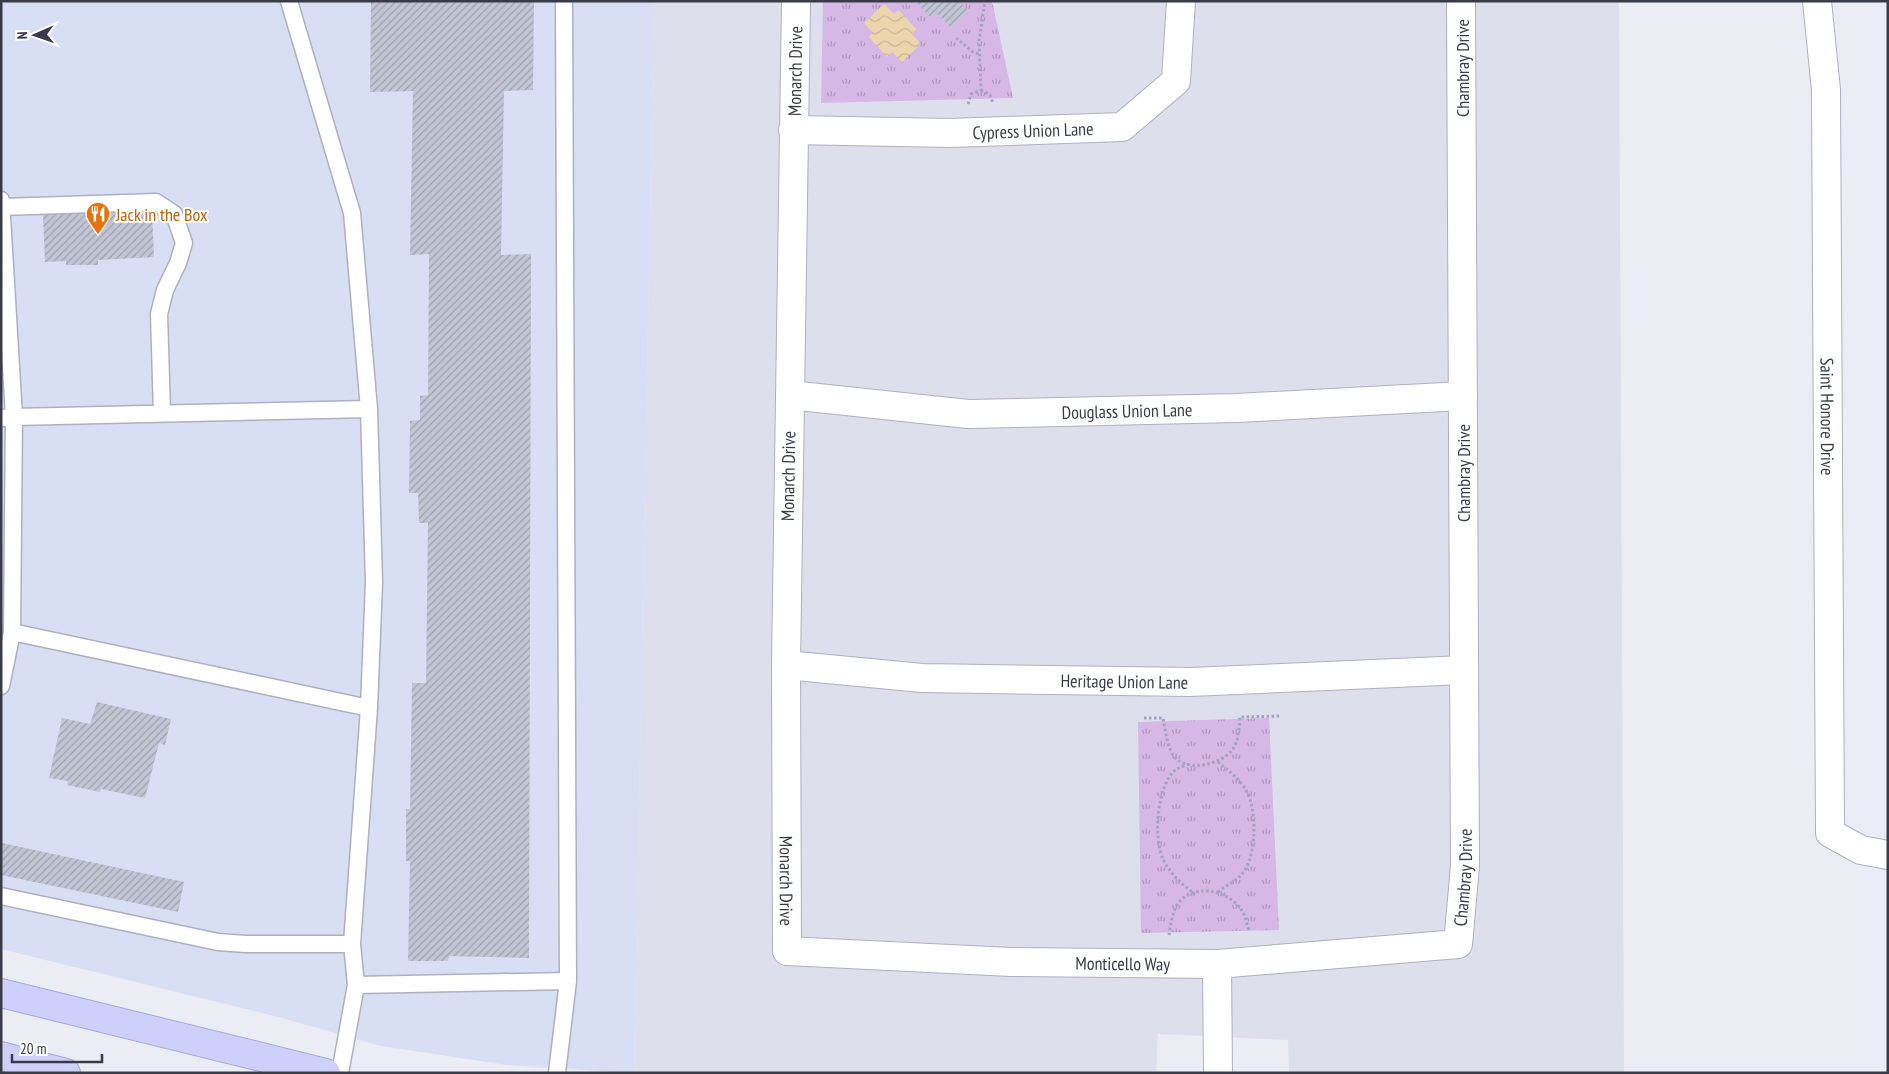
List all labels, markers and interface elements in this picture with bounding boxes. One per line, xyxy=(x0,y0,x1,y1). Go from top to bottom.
north arrow xyxy=(10,10,60,60)
street label: Chambray Drive xyxy=(1451,19,1474,117)
street label: Monarch Drive xyxy=(783,26,807,116)
text: N xyxy=(13,31,31,40)
street label: Cypress Union Lane xyxy=(972,117,1094,144)
restaurant icon: Jack in the Box xyxy=(85,201,111,235)
place label: Jack in the Box xyxy=(115,203,208,226)
street label: Saint Honore Drive xyxy=(1816,358,1840,475)
street label: Douglass Union Lane xyxy=(1061,397,1193,423)
street label: Chambray Drive xyxy=(1452,424,1475,522)
street label: Monarch Drive xyxy=(776,431,800,521)
street label: Heritage Union Lane xyxy=(1060,669,1188,693)
street label: Chambray Drive xyxy=(1448,829,1477,927)
street label: Monarch Drive xyxy=(775,836,798,926)
street label: Monticello Way xyxy=(1075,951,1170,975)
scale bar xyxy=(12,1032,102,1064)
text: 20 m xyxy=(20,1039,46,1058)

